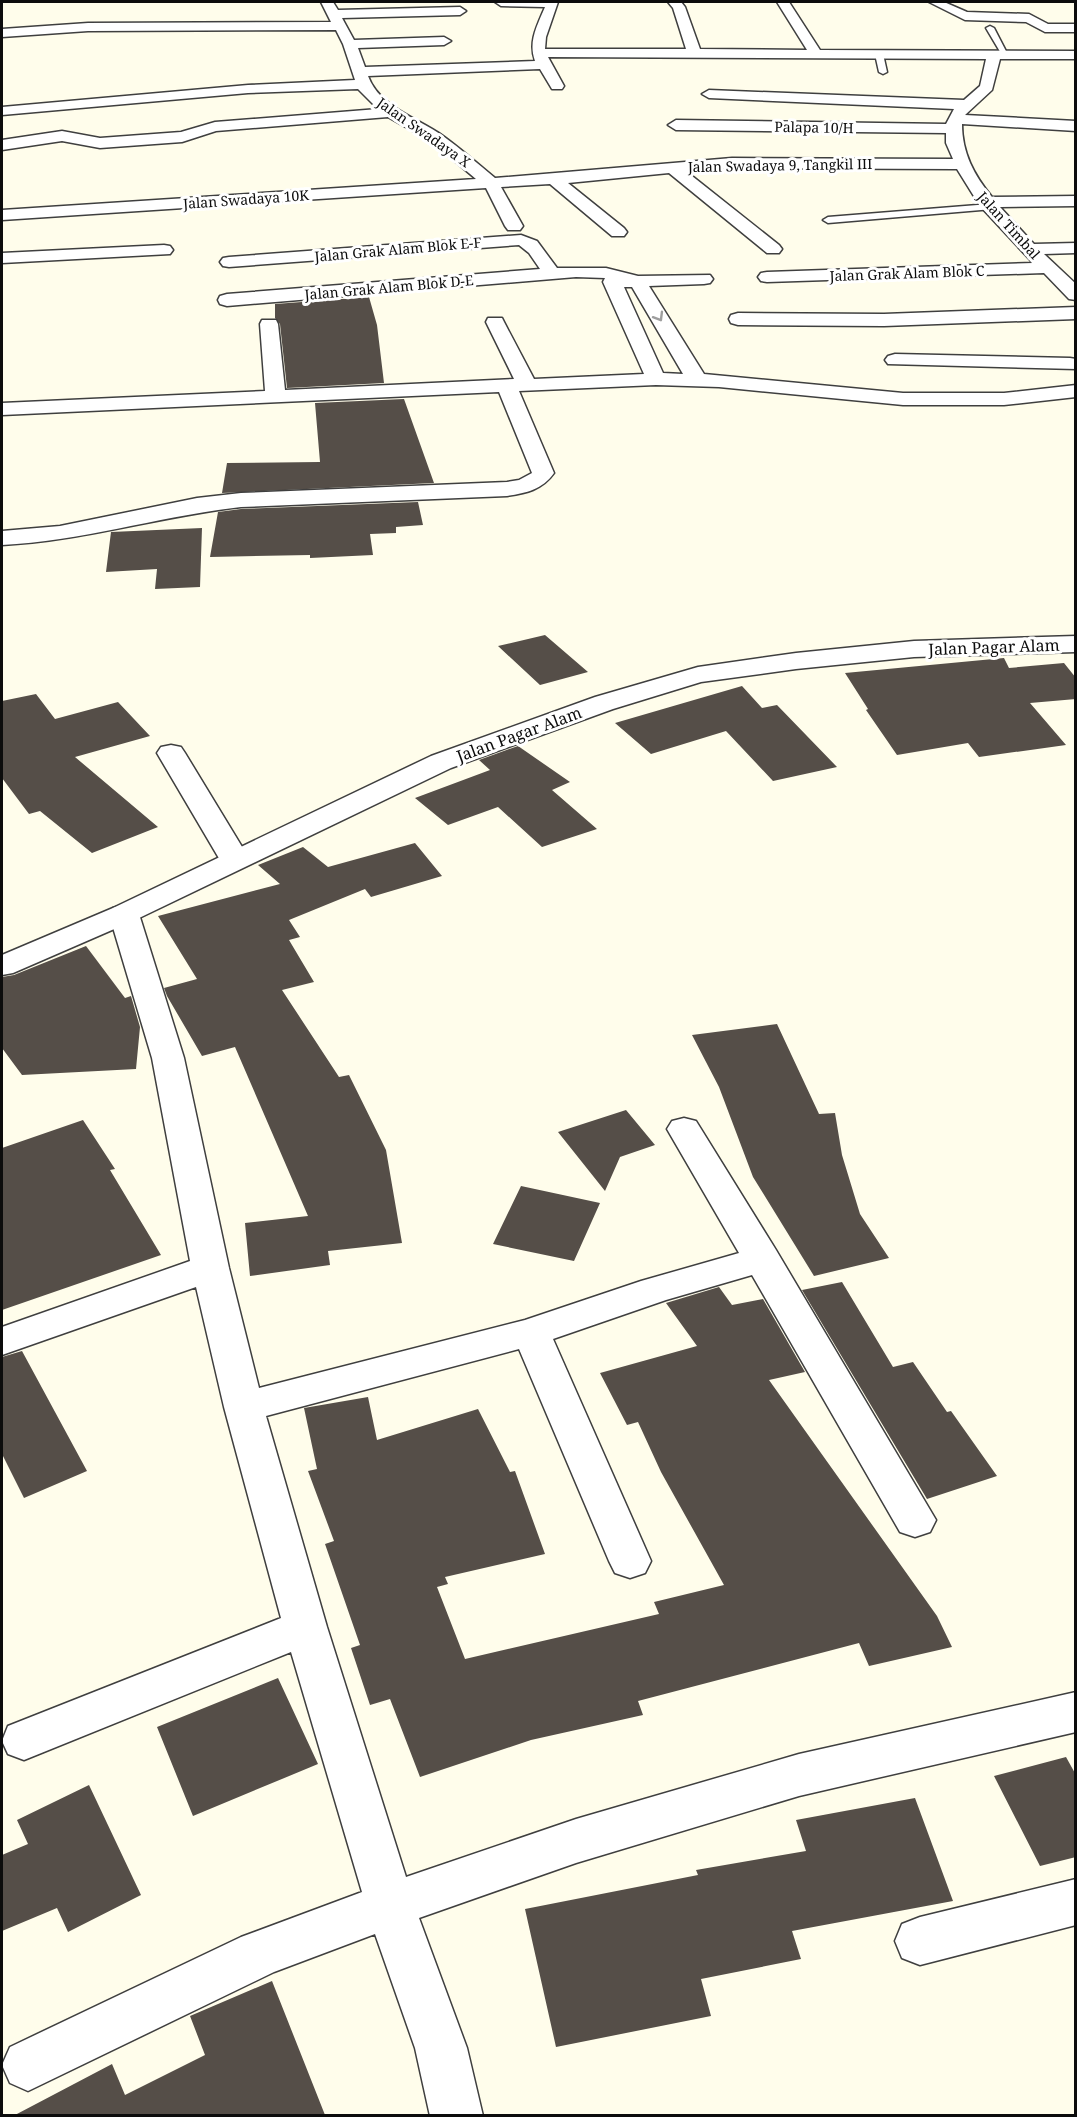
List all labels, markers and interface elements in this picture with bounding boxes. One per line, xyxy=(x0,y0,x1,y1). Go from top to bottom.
street label: Jalan Swadaya X xyxy=(373,92,475,172)
street label: Palapa 10/H xyxy=(774,117,854,137)
street label: Jalan Swadaya 9, Tangkil III xyxy=(687,154,872,176)
street label: Jalan Swadaya 10K xyxy=(181,185,310,213)
street label: Jalan Timbal xyxy=(973,186,1045,263)
street label: Jalan Grak Alam Blok E-F xyxy=(313,232,482,266)
street label: Jalan Grak Alam Blok C xyxy=(828,261,985,285)
street label: Jalan Grak Alam Blok D-E xyxy=(303,270,474,304)
one-way arrow xyxy=(652,311,663,321)
street label: Jalan Pagar Alam xyxy=(927,634,1060,660)
street label: Jalan Pagar Alam xyxy=(452,701,585,767)

